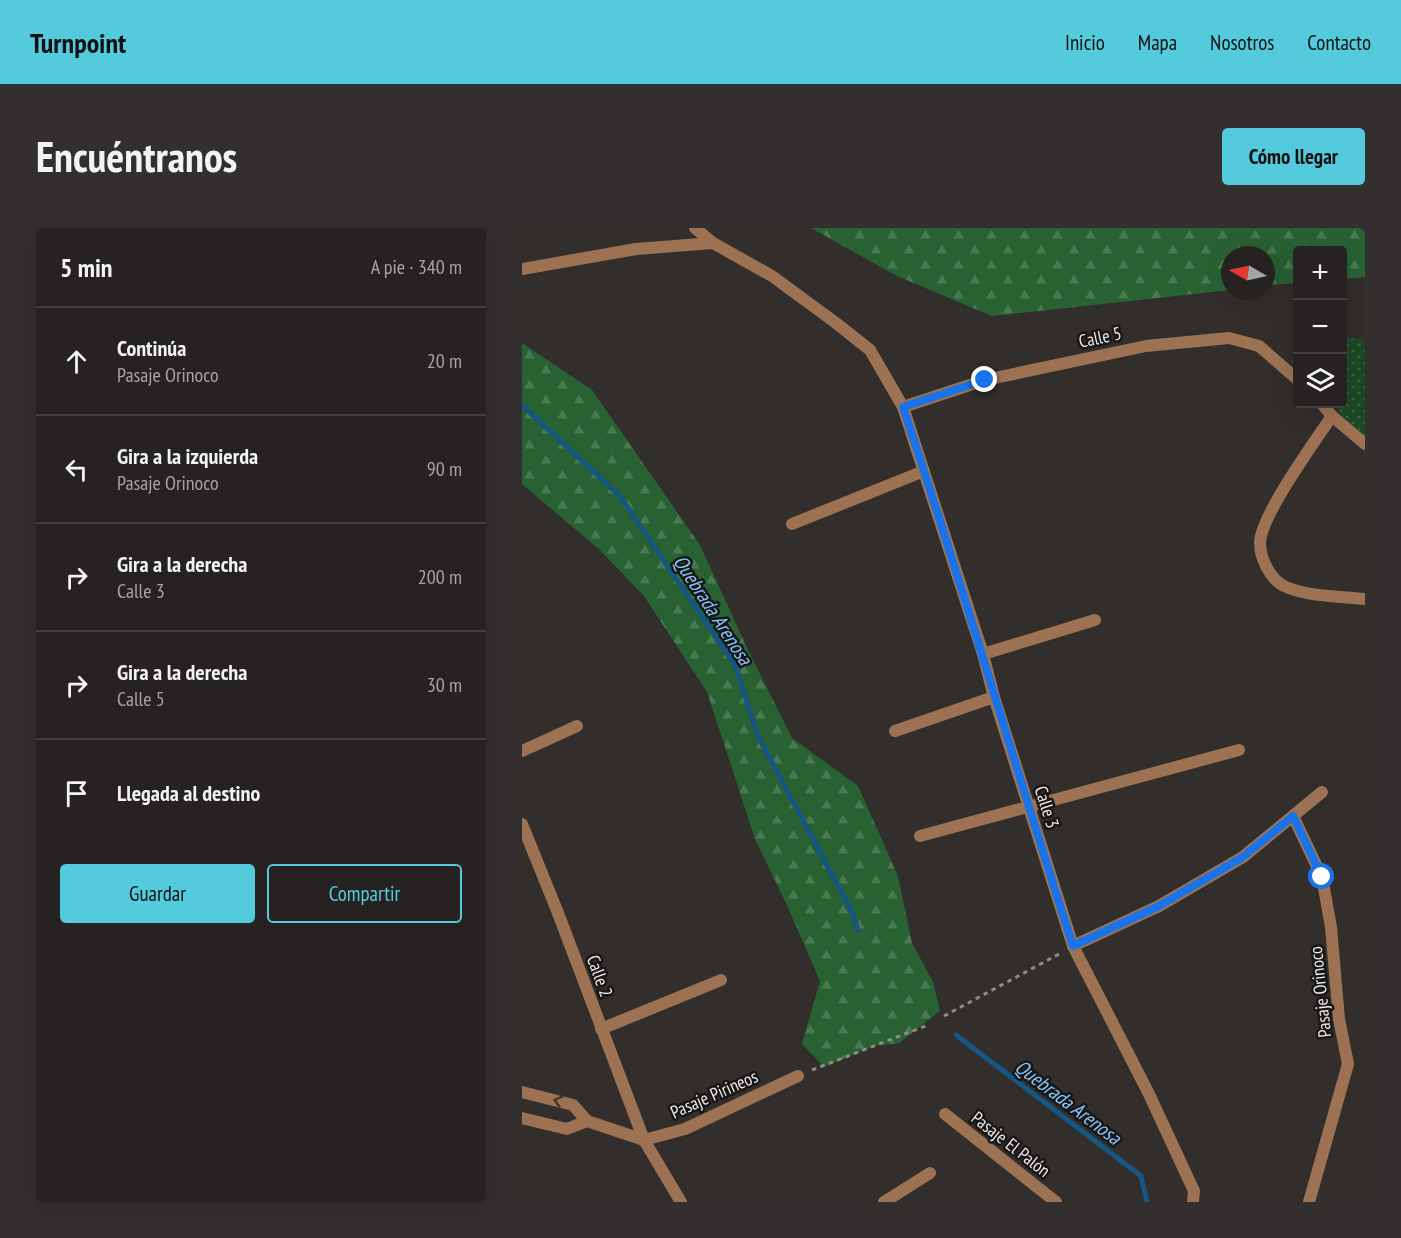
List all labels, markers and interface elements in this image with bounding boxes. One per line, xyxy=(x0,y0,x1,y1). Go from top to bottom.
text: Turnpoint xyxy=(30,24,126,61)
text: Inicio xyxy=(1065,29,1105,56)
text: Mapa xyxy=(1138,29,1177,56)
text: Nosotros xyxy=(1210,29,1274,56)
text: Contacto xyxy=(1307,29,1371,56)
button: Cómo llegar xyxy=(1222,128,1365,185)
text: Encuéntranos xyxy=(36,129,237,184)
north arrow xyxy=(1221,246,1275,300)
map controls xyxy=(1293,246,1347,408)
button: + xyxy=(1293,246,1347,300)
text: 5 min xyxy=(60,251,113,284)
text: A pie · 340 m xyxy=(371,254,462,280)
button: − xyxy=(1293,300,1347,354)
street label: Calle 5 xyxy=(1077,321,1123,353)
text: Continúa xyxy=(117,334,186,362)
icon: ahead xyxy=(60,345,93,378)
text: 20 m xyxy=(427,348,462,374)
button: layers xyxy=(1293,354,1347,408)
text: Pasaje Orinoco xyxy=(117,362,219,388)
route end xyxy=(971,366,997,392)
text: Gira a la izquierda xyxy=(117,442,258,470)
icon: left xyxy=(60,453,93,486)
text: 90 m xyxy=(427,456,462,482)
text: Pasaje Orinoco xyxy=(117,470,219,496)
text: Gira a la derecha xyxy=(117,550,247,578)
water label: Quebrada Arenosa xyxy=(668,550,759,671)
icon: right xyxy=(60,561,93,594)
text: 200 m xyxy=(418,564,462,590)
text: Calle 3 xyxy=(117,578,165,604)
text: Gira a la derecha xyxy=(117,658,247,686)
icon: right xyxy=(60,669,93,702)
text: 30 m xyxy=(427,672,462,698)
text: Calle 5 xyxy=(117,686,165,712)
icon: arrive xyxy=(60,777,93,810)
text: Llegada al destino xyxy=(117,779,260,807)
street label: Calle 3 xyxy=(1029,783,1065,831)
route start xyxy=(1308,863,1334,889)
button: Guardar xyxy=(60,864,255,923)
button: Compartir xyxy=(267,864,462,923)
street label: Pasaje Orinoco xyxy=(1304,945,1336,1039)
street label: Calle 2 xyxy=(582,952,618,1000)
water label: Quebrada Arenosa xyxy=(1010,1054,1127,1151)
street label: Pasaje Pirineos xyxy=(667,1065,761,1123)
one-way arrow xyxy=(553,1096,563,1109)
street label: Pasaje El Palón xyxy=(967,1106,1055,1182)

